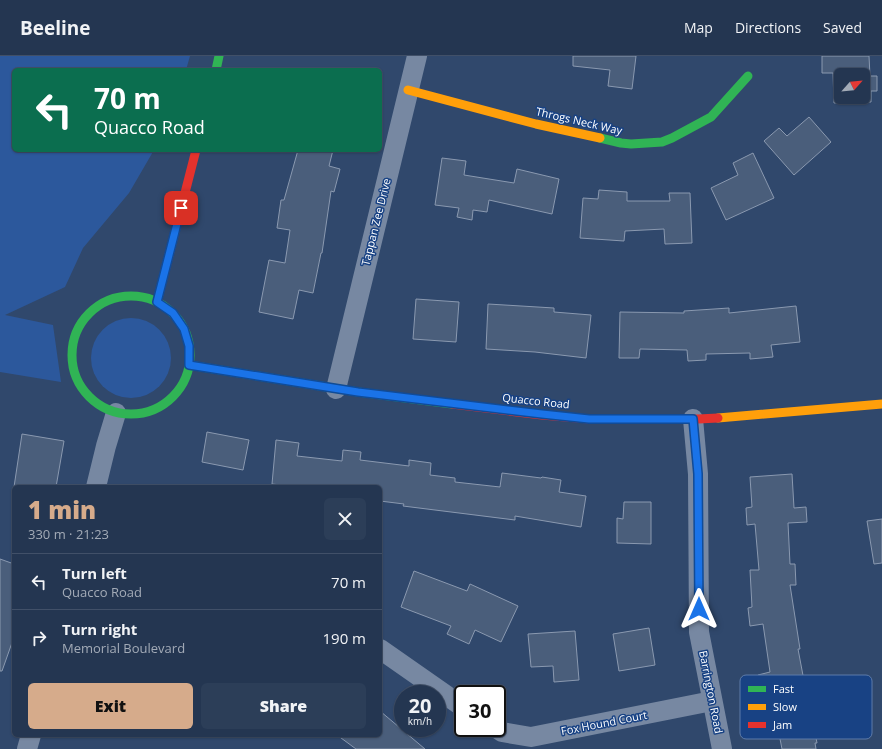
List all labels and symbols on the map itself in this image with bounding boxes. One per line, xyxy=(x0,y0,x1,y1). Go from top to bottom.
north arrow xyxy=(834,68,870,104)
street label: Throgs Neck Way xyxy=(534,103,624,138)
street label: Tappan Zee Drive xyxy=(357,177,394,267)
pin xyxy=(164,191,198,225)
street label: Quacco Road xyxy=(502,390,570,411)
position arrow xyxy=(678,588,720,630)
street label: Barrington Road xyxy=(696,649,727,735)
legend xyxy=(740,675,872,739)
text: Fast xyxy=(773,681,794,696)
speed limit sign: 30 xyxy=(454,685,506,737)
text: Slow xyxy=(773,699,797,714)
street label: Fox Hound Court xyxy=(560,707,648,738)
text: Jam xyxy=(772,717,792,732)

